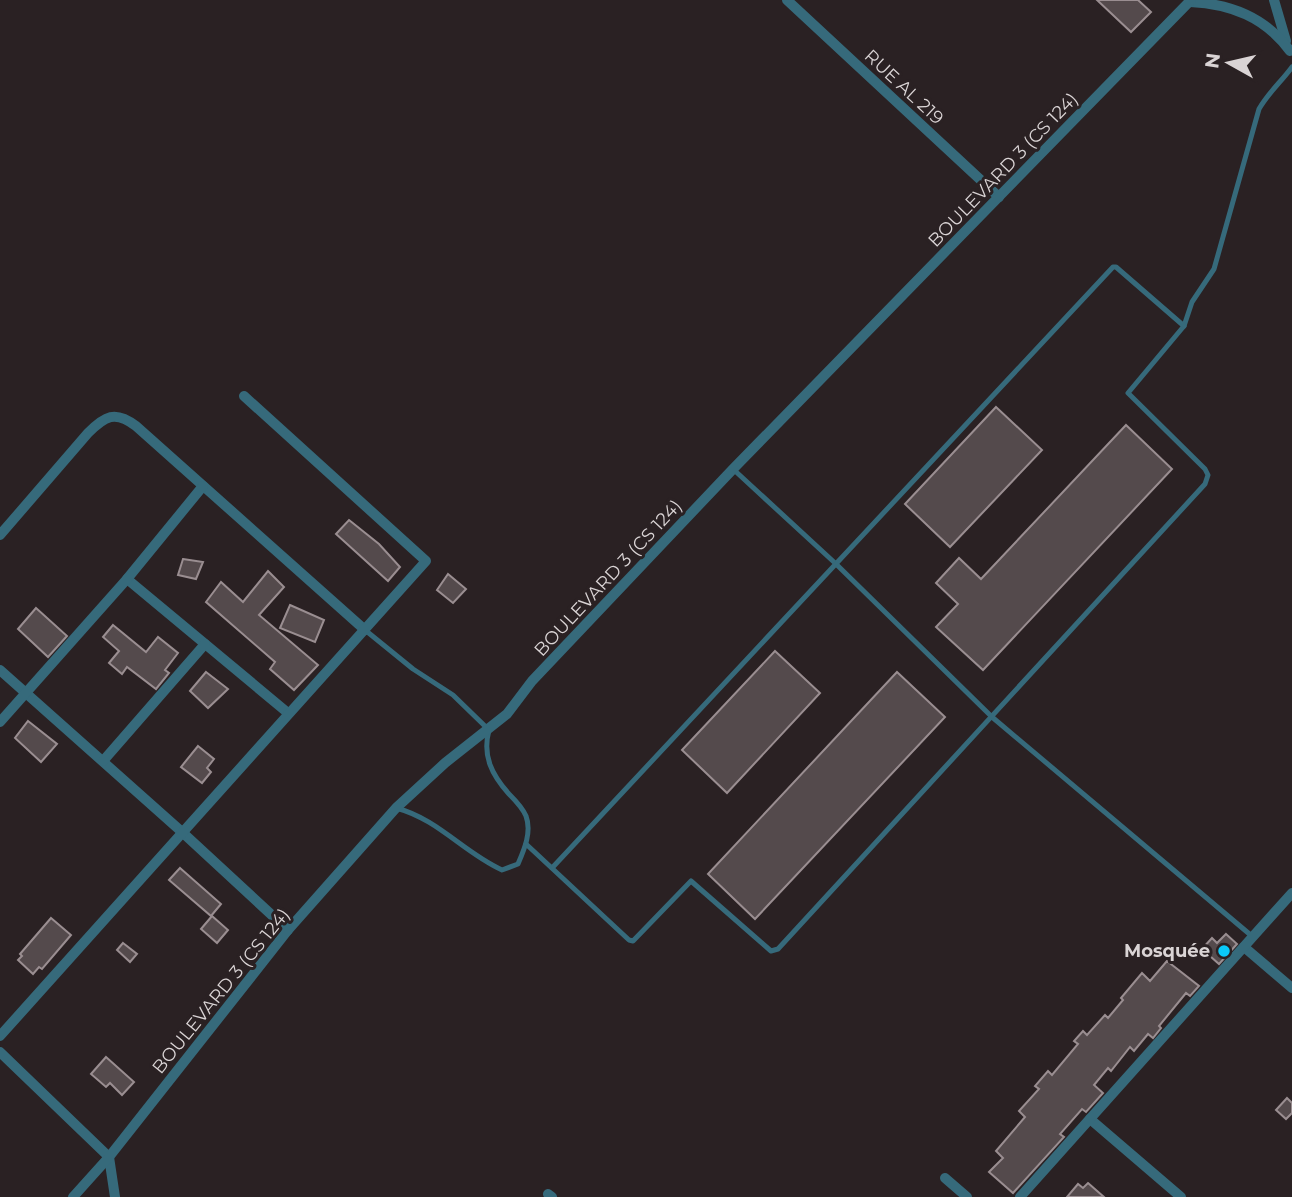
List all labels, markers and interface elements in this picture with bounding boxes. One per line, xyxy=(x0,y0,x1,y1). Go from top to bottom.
north arrow xyxy=(1194,28,1264,98)
street label: RUE AL 219 xyxy=(860,45,948,129)
text: N xyxy=(1200,51,1225,70)
street label: BOULEVARD 3 (CS 124) xyxy=(923,88,1083,252)
street label: BOULEVARD 3 (CS 124) xyxy=(530,495,686,661)
street label: BOULEVARD 3 (CS 124) xyxy=(148,904,294,1078)
place label: Mosquée xyxy=(1124,940,1210,962)
marker: Mosquée xyxy=(1216,943,1232,959)

